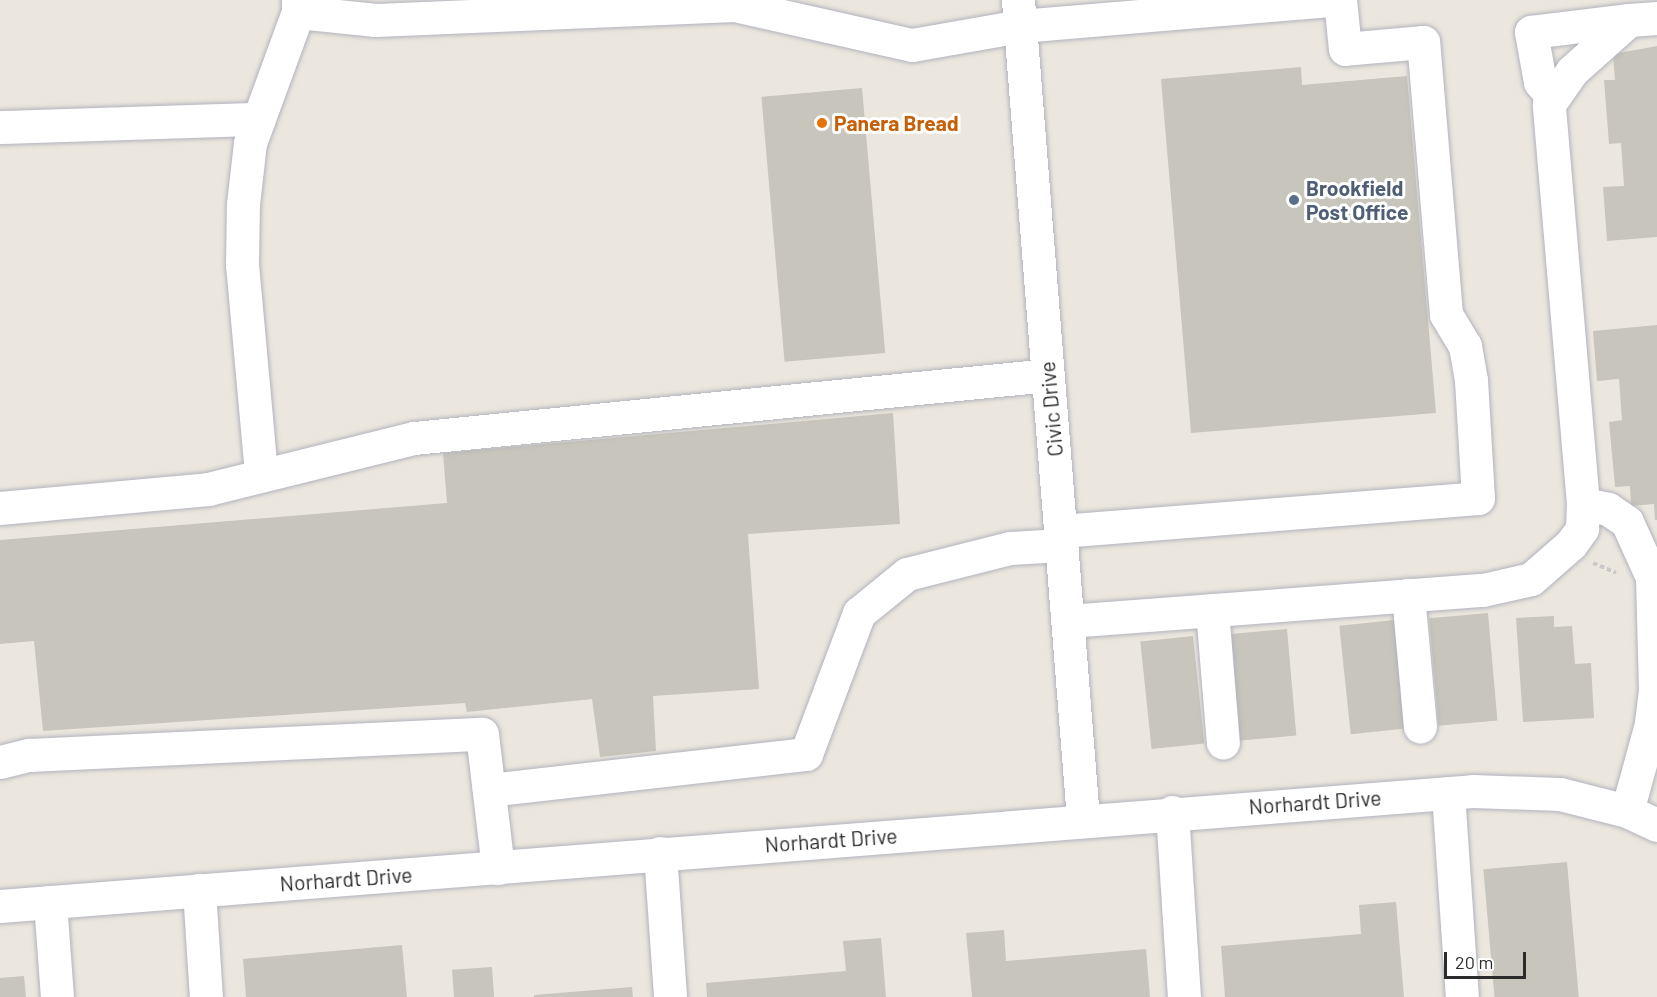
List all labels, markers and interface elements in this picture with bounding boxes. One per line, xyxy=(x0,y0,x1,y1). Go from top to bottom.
place label: Panera Bread xyxy=(834,110,959,136)
marker: Panera Bread xyxy=(815,116,829,130)
place label: Brookfield Post Office xyxy=(1306,175,1408,225)
marker: Brookfield Post Office xyxy=(1287,193,1301,207)
street label: Civic Drive xyxy=(1034,360,1068,458)
street label: Norhardt Drive xyxy=(1248,785,1382,819)
street label: Norhardt Drive xyxy=(764,823,898,857)
street label: Norhardt Drive xyxy=(279,862,413,896)
scale bar xyxy=(1447,940,1530,978)
text: 20 m xyxy=(1455,951,1493,973)

